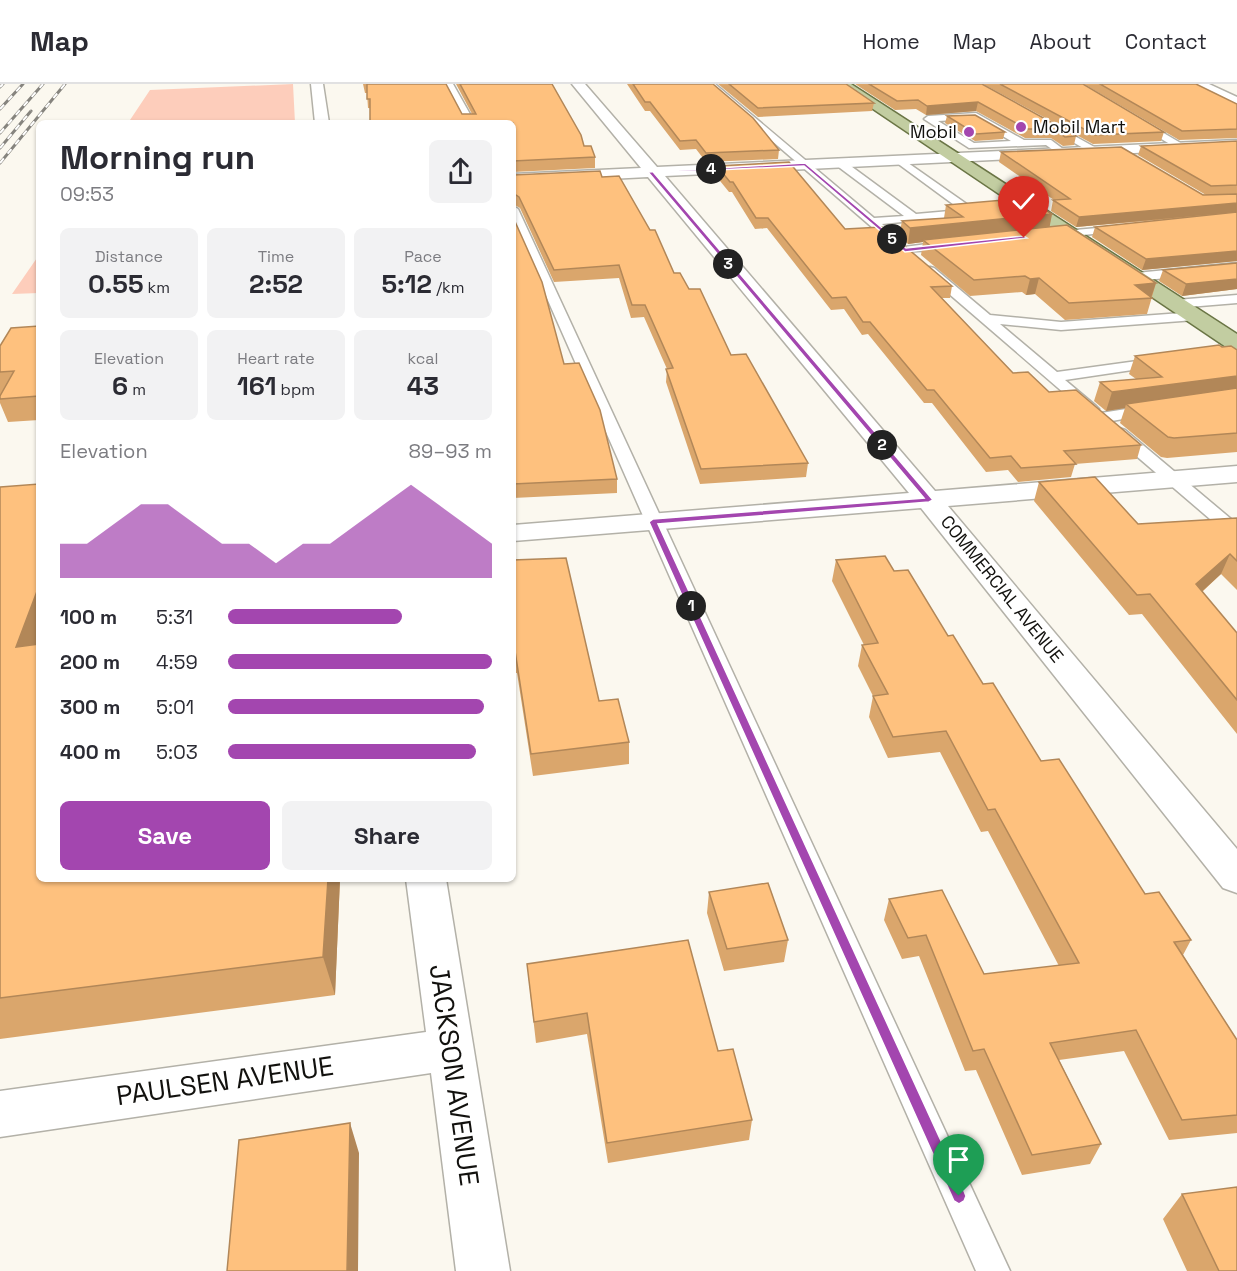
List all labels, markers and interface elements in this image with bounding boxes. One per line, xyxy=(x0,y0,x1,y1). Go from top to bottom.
text: Map xyxy=(30,23,89,59)
text: Home xyxy=(862,28,920,55)
text: Map xyxy=(953,28,997,55)
text: About xyxy=(1030,28,1092,55)
text: Contact xyxy=(1125,28,1207,55)
place label: Mobil Mart xyxy=(1033,115,1126,138)
place label: Mobil xyxy=(910,120,957,143)
marker: Mobil Mart xyxy=(1014,120,1028,134)
marker: Mobil xyxy=(962,125,976,139)
text: Morning run xyxy=(60,137,255,179)
button: share xyxy=(429,140,492,203)
pin: 4 xyxy=(696,154,726,184)
text: 4 xyxy=(706,158,716,179)
pin xyxy=(998,176,1049,238)
text: 09:53 xyxy=(60,181,114,207)
icon: check xyxy=(1007,185,1040,218)
pin: 5 xyxy=(877,224,907,254)
text: 5 xyxy=(887,228,897,249)
text: Distance xyxy=(95,246,163,267)
text: Time xyxy=(258,246,294,267)
text: Pace xyxy=(404,246,442,267)
pin: 3 xyxy=(713,249,743,279)
text: 3 xyxy=(723,253,733,274)
text: 0.55 xyxy=(88,267,144,301)
text: 2:52 xyxy=(249,267,303,301)
text: 5:12 xyxy=(382,267,432,301)
text: km xyxy=(144,277,170,298)
text: /km xyxy=(432,277,464,298)
text: Elevation xyxy=(94,348,164,369)
text: Heart rate xyxy=(237,348,315,369)
text: kcal xyxy=(408,348,438,369)
text: 6 xyxy=(112,369,128,403)
text: 161 xyxy=(237,369,276,403)
text: 43 xyxy=(407,369,439,403)
text: m xyxy=(128,379,146,400)
text: bpm xyxy=(276,379,315,400)
pin: 2 xyxy=(867,430,897,460)
text: 2 xyxy=(877,434,887,455)
text: Elevation xyxy=(60,438,148,464)
text: 89–93 m xyxy=(409,438,492,464)
street label: COMMERCIAL AVENUE xyxy=(936,510,1069,667)
pin: 1 xyxy=(676,591,706,621)
text: 1 xyxy=(687,595,695,616)
text: 100 m xyxy=(60,604,117,630)
text: 5:31 xyxy=(156,604,193,630)
text: 200 m xyxy=(60,649,120,675)
text: 4:59 xyxy=(156,649,198,675)
text: 300 m xyxy=(60,694,120,720)
text: 5:01 xyxy=(156,694,194,720)
text: 400 m xyxy=(60,739,121,765)
text: 5:03 xyxy=(156,739,198,765)
button: Save xyxy=(60,801,270,870)
button: Share xyxy=(282,801,492,870)
street label: JACKSON AVENUE xyxy=(422,962,487,1188)
street label: PAULSEN AVENUE xyxy=(114,1048,336,1113)
pin xyxy=(933,1134,984,1196)
icon: arrive xyxy=(942,1143,975,1176)

